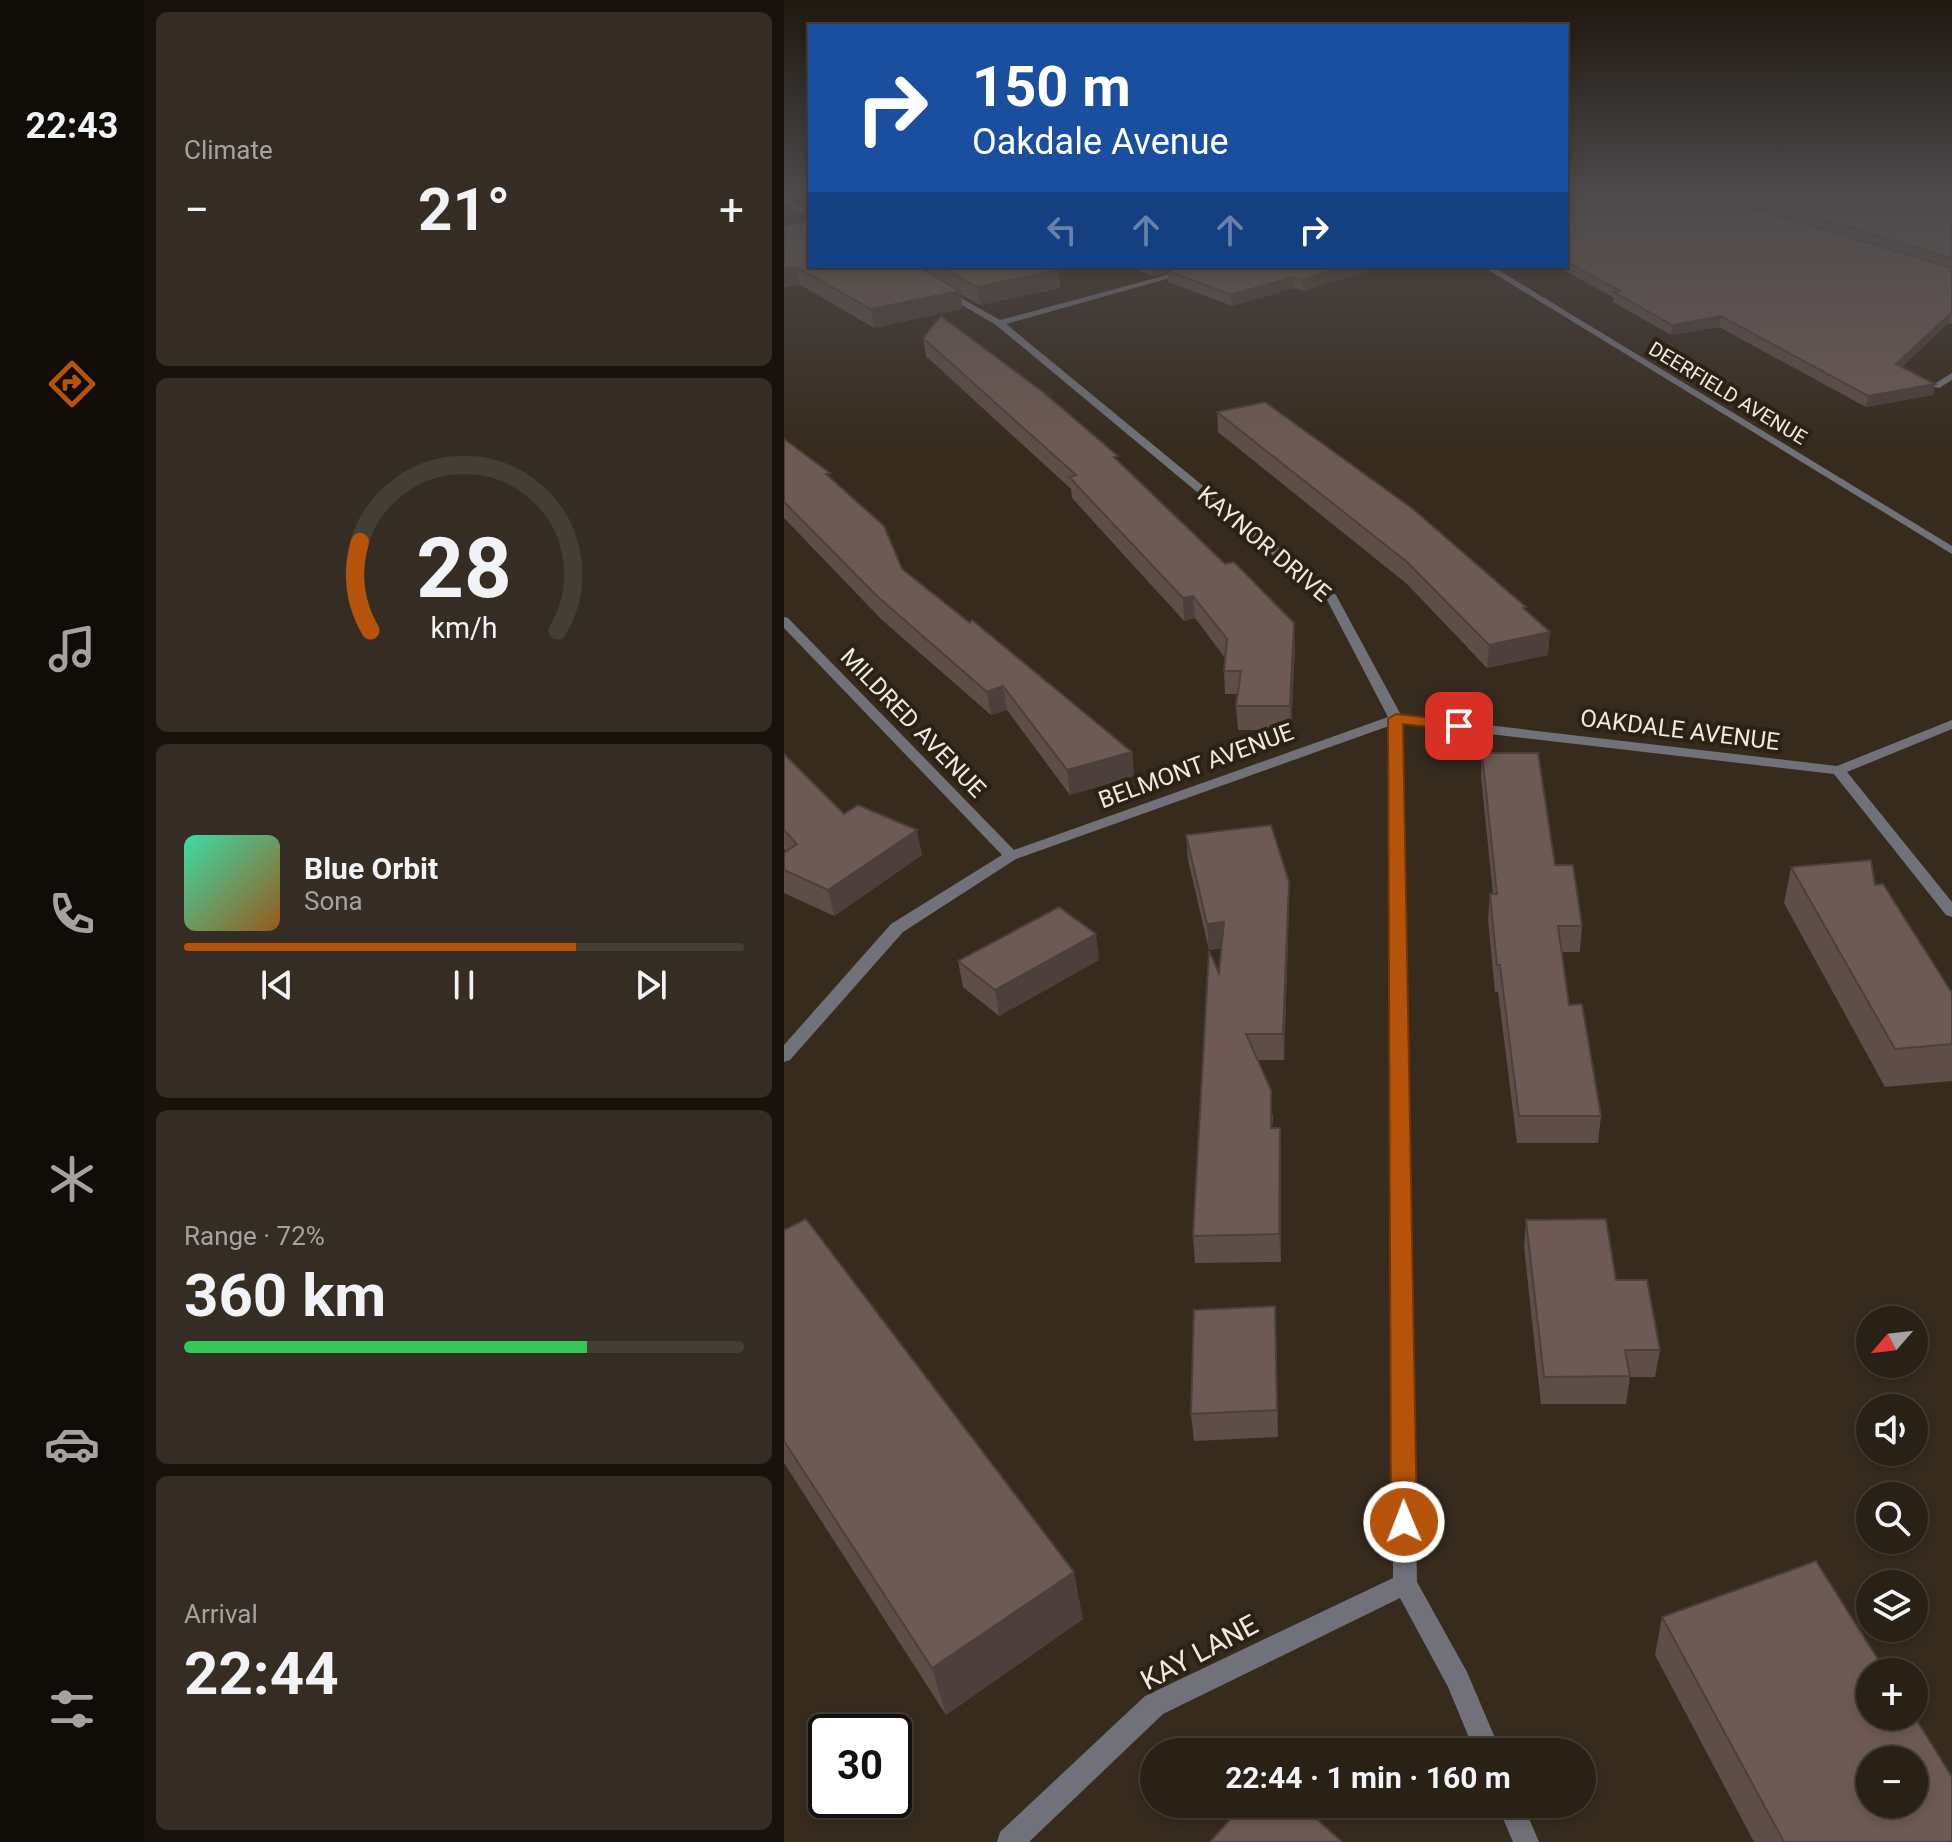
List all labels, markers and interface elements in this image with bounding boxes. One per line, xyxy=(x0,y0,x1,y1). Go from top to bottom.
text: 150 m xyxy=(972,54,1131,120)
icon: right xyxy=(840,56,944,160)
text: 22:43 xyxy=(26,105,118,147)
text: Oakdale Avenue xyxy=(972,121,1229,163)
text: Climate xyxy=(184,135,273,165)
text: 21° xyxy=(418,174,510,245)
text: − xyxy=(184,184,209,236)
text: + xyxy=(719,184,744,236)
icon: left xyxy=(1040,208,1084,252)
icon: ahead xyxy=(1124,208,1168,252)
icon: ahead xyxy=(1208,208,1252,252)
icon: right xyxy=(1292,208,1336,252)
street label: DEERFIELD AVENUE xyxy=(1645,336,1811,450)
icon: directions xyxy=(44,356,100,412)
street label: KAYNOR DRIVE xyxy=(1192,480,1336,608)
text: 28 xyxy=(416,520,512,617)
text: km/h xyxy=(430,611,498,645)
icon: music xyxy=(44,621,100,677)
street label: MILDRED AVENUE xyxy=(835,643,991,803)
pin xyxy=(1425,692,1493,760)
icon: arrive xyxy=(1437,704,1481,748)
street label: OAKDALE AVENUE xyxy=(1579,704,1781,756)
street label: BELMONT AVENUE xyxy=(1095,718,1297,814)
text: Blue Orbit xyxy=(304,851,438,886)
icon: phone xyxy=(44,886,100,942)
text: Sona xyxy=(304,886,363,916)
icon: previous xyxy=(255,963,299,1007)
icon: pause xyxy=(442,963,486,1007)
icon: next xyxy=(629,963,673,1007)
icon: climate xyxy=(44,1151,100,1207)
text: Range · 72% xyxy=(184,1221,325,1251)
text: 360 km xyxy=(184,1260,386,1331)
north arrow xyxy=(1856,1306,1928,1378)
map controls xyxy=(1856,1306,1928,1818)
button: sound xyxy=(1856,1394,1928,1466)
icon: car xyxy=(44,1416,100,1472)
position arrow xyxy=(1362,1480,1446,1564)
button: search xyxy=(1856,1482,1928,1554)
button: layers xyxy=(1856,1570,1928,1642)
text: Arrival xyxy=(184,1599,258,1629)
street label: KAY LANE xyxy=(1135,1608,1263,1697)
text: 22:44 xyxy=(184,1638,339,1709)
button: + xyxy=(1856,1658,1928,1730)
icon: filters xyxy=(44,1681,100,1737)
speed limit sign: 30 xyxy=(808,1714,912,1818)
button: − xyxy=(1856,1746,1928,1818)
text: 22:44 · 1 min · 160 m xyxy=(1225,1760,1511,1795)

